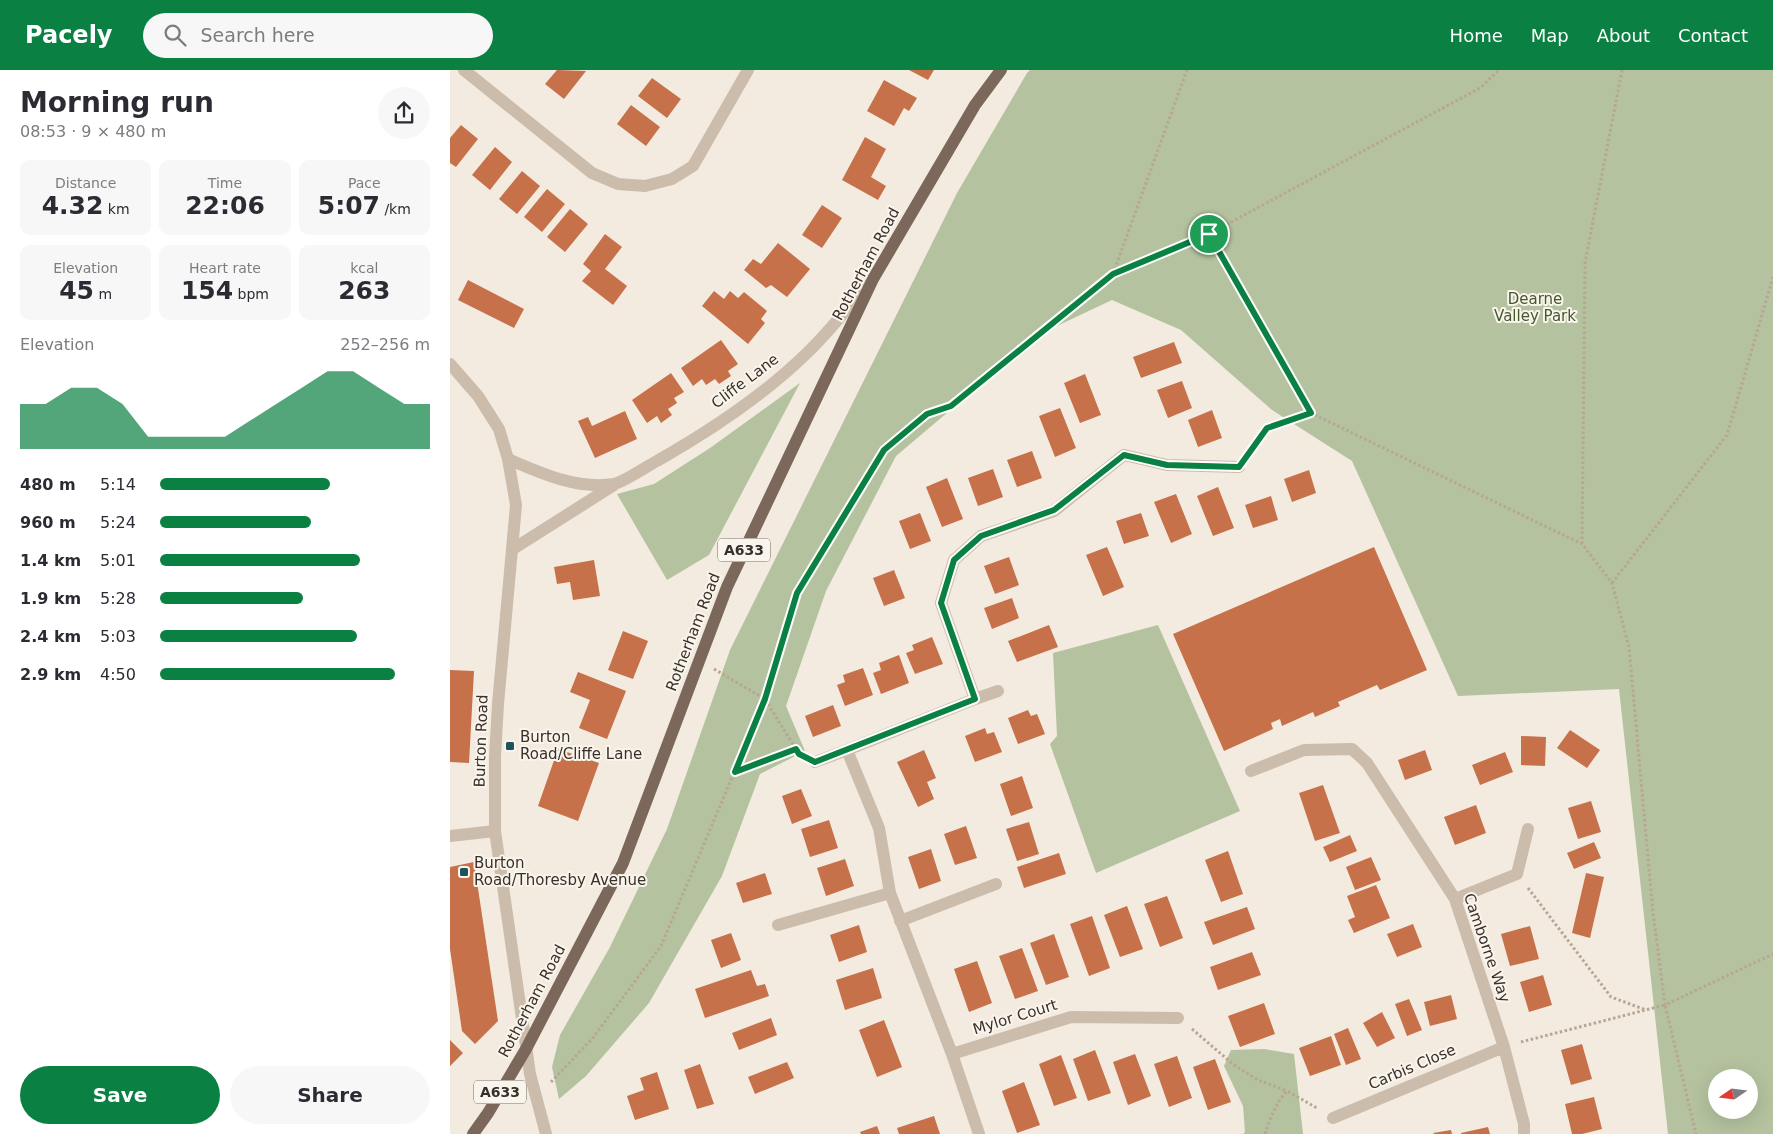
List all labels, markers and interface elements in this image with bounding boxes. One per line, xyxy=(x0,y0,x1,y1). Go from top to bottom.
search box xyxy=(143,13,493,58)
text: Pacely xyxy=(25,21,113,49)
icon: search xyxy=(161,21,189,49)
text: Search here xyxy=(201,24,315,46)
text: Home xyxy=(1450,25,1503,46)
text: Map xyxy=(1531,25,1569,46)
text: About xyxy=(1597,25,1650,46)
text: Contact xyxy=(1678,25,1748,46)
text: Morning run xyxy=(20,86,214,119)
button: share xyxy=(378,87,430,139)
text: 08:53 · 9 × 480 m xyxy=(20,122,166,141)
text: Distance xyxy=(55,175,116,191)
text: Time xyxy=(208,175,242,191)
text: Pace xyxy=(348,175,381,191)
text: 4.32 xyxy=(42,191,103,220)
text: 22:06 xyxy=(185,191,265,220)
text: 5:07 xyxy=(318,191,380,220)
text: km xyxy=(103,201,130,217)
text: /km xyxy=(380,201,411,217)
street label: Rotherham Road xyxy=(829,205,903,323)
pin xyxy=(1188,213,1230,255)
icon: arrive xyxy=(1195,220,1223,248)
text: Elevation xyxy=(53,260,118,276)
text: Heart rate xyxy=(189,260,261,276)
text: kcal xyxy=(350,260,378,276)
text: 45 xyxy=(59,276,94,305)
text: 154 xyxy=(181,276,233,305)
text: 263 xyxy=(338,276,390,305)
text: m xyxy=(94,286,112,302)
text: bpm xyxy=(233,286,269,302)
park label: Dearne Valley Park xyxy=(1494,290,1576,325)
text: Elevation xyxy=(20,335,94,354)
text: 252–256 m xyxy=(340,335,430,354)
street label: Cliffe Lane xyxy=(708,350,782,412)
text: 480 m xyxy=(20,475,76,494)
text: 5:14 xyxy=(100,475,136,494)
text: 960 m xyxy=(20,513,76,532)
text: 5:24 xyxy=(100,513,136,532)
road number: A633 xyxy=(718,538,770,562)
text: 1.4 km xyxy=(20,551,81,570)
text: 5:01 xyxy=(100,551,136,570)
street label: Rotherham Road xyxy=(662,570,724,694)
text: 1.9 km xyxy=(20,589,81,608)
text: 5:28 xyxy=(100,589,136,608)
text: 2.4 km xyxy=(20,627,81,646)
text: 5:03 xyxy=(100,627,136,646)
text: 2.9 km xyxy=(20,665,81,684)
text: 4:50 xyxy=(100,665,136,684)
street label: Burton Road xyxy=(470,694,492,788)
place label: Burton Road/Cliffe Lane xyxy=(520,728,642,763)
marker: Burton Road/Cliffe Lane xyxy=(504,740,516,752)
place label: Burton Road/Thoresby Avenue xyxy=(474,854,646,889)
marker: Burton Road/Thoresby Avenue xyxy=(458,866,470,878)
street label: Camborne Way xyxy=(1460,891,1514,1005)
street label: Rotherham Road xyxy=(495,942,569,1060)
street label: Mylor Court xyxy=(971,996,1059,1038)
street label: Carbis Close xyxy=(1366,1041,1458,1093)
button: Save xyxy=(20,1066,220,1124)
button: Share xyxy=(230,1066,430,1124)
north arrow xyxy=(1708,1069,1758,1119)
map controls xyxy=(1708,1069,1758,1119)
road number: A633 xyxy=(474,1080,526,1104)

